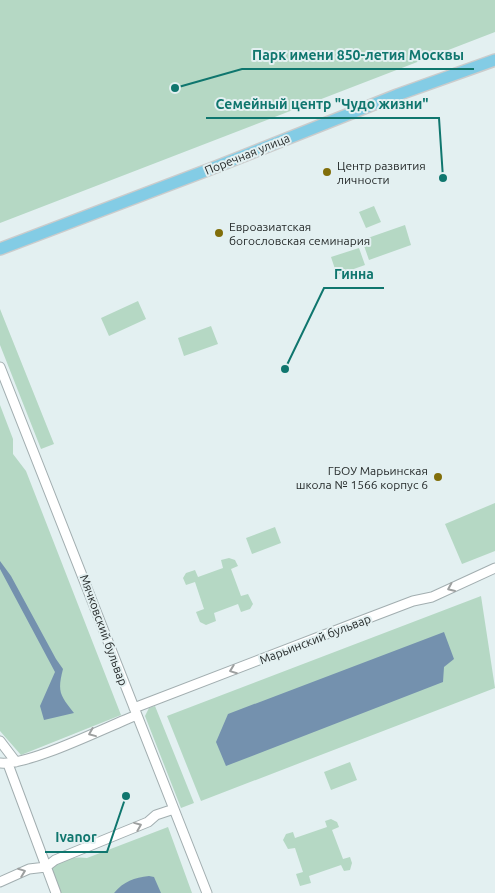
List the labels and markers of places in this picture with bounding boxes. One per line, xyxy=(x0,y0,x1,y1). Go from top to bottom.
callout: Парк имени 850-летия Москвы xyxy=(242,40,474,69)
callout: Семейный центр "Чудо жизни" xyxy=(206,89,439,118)
place label: Центр развития личности xyxy=(337,159,426,186)
marker: Центр развития личности xyxy=(321,166,333,178)
place label: Евроазиатская богословская семинария xyxy=(229,220,370,247)
marker: Евроазиатская богословская семинария xyxy=(213,227,225,239)
callout: Гинна xyxy=(324,259,384,288)
place label: ГБОУ Марьинская школа № 1566 корпус 6 xyxy=(296,464,428,491)
marker: ГБОУ Марьинская школа № 1566 корпус 6 xyxy=(432,471,444,483)
callout: Ivanor xyxy=(45,823,107,852)

